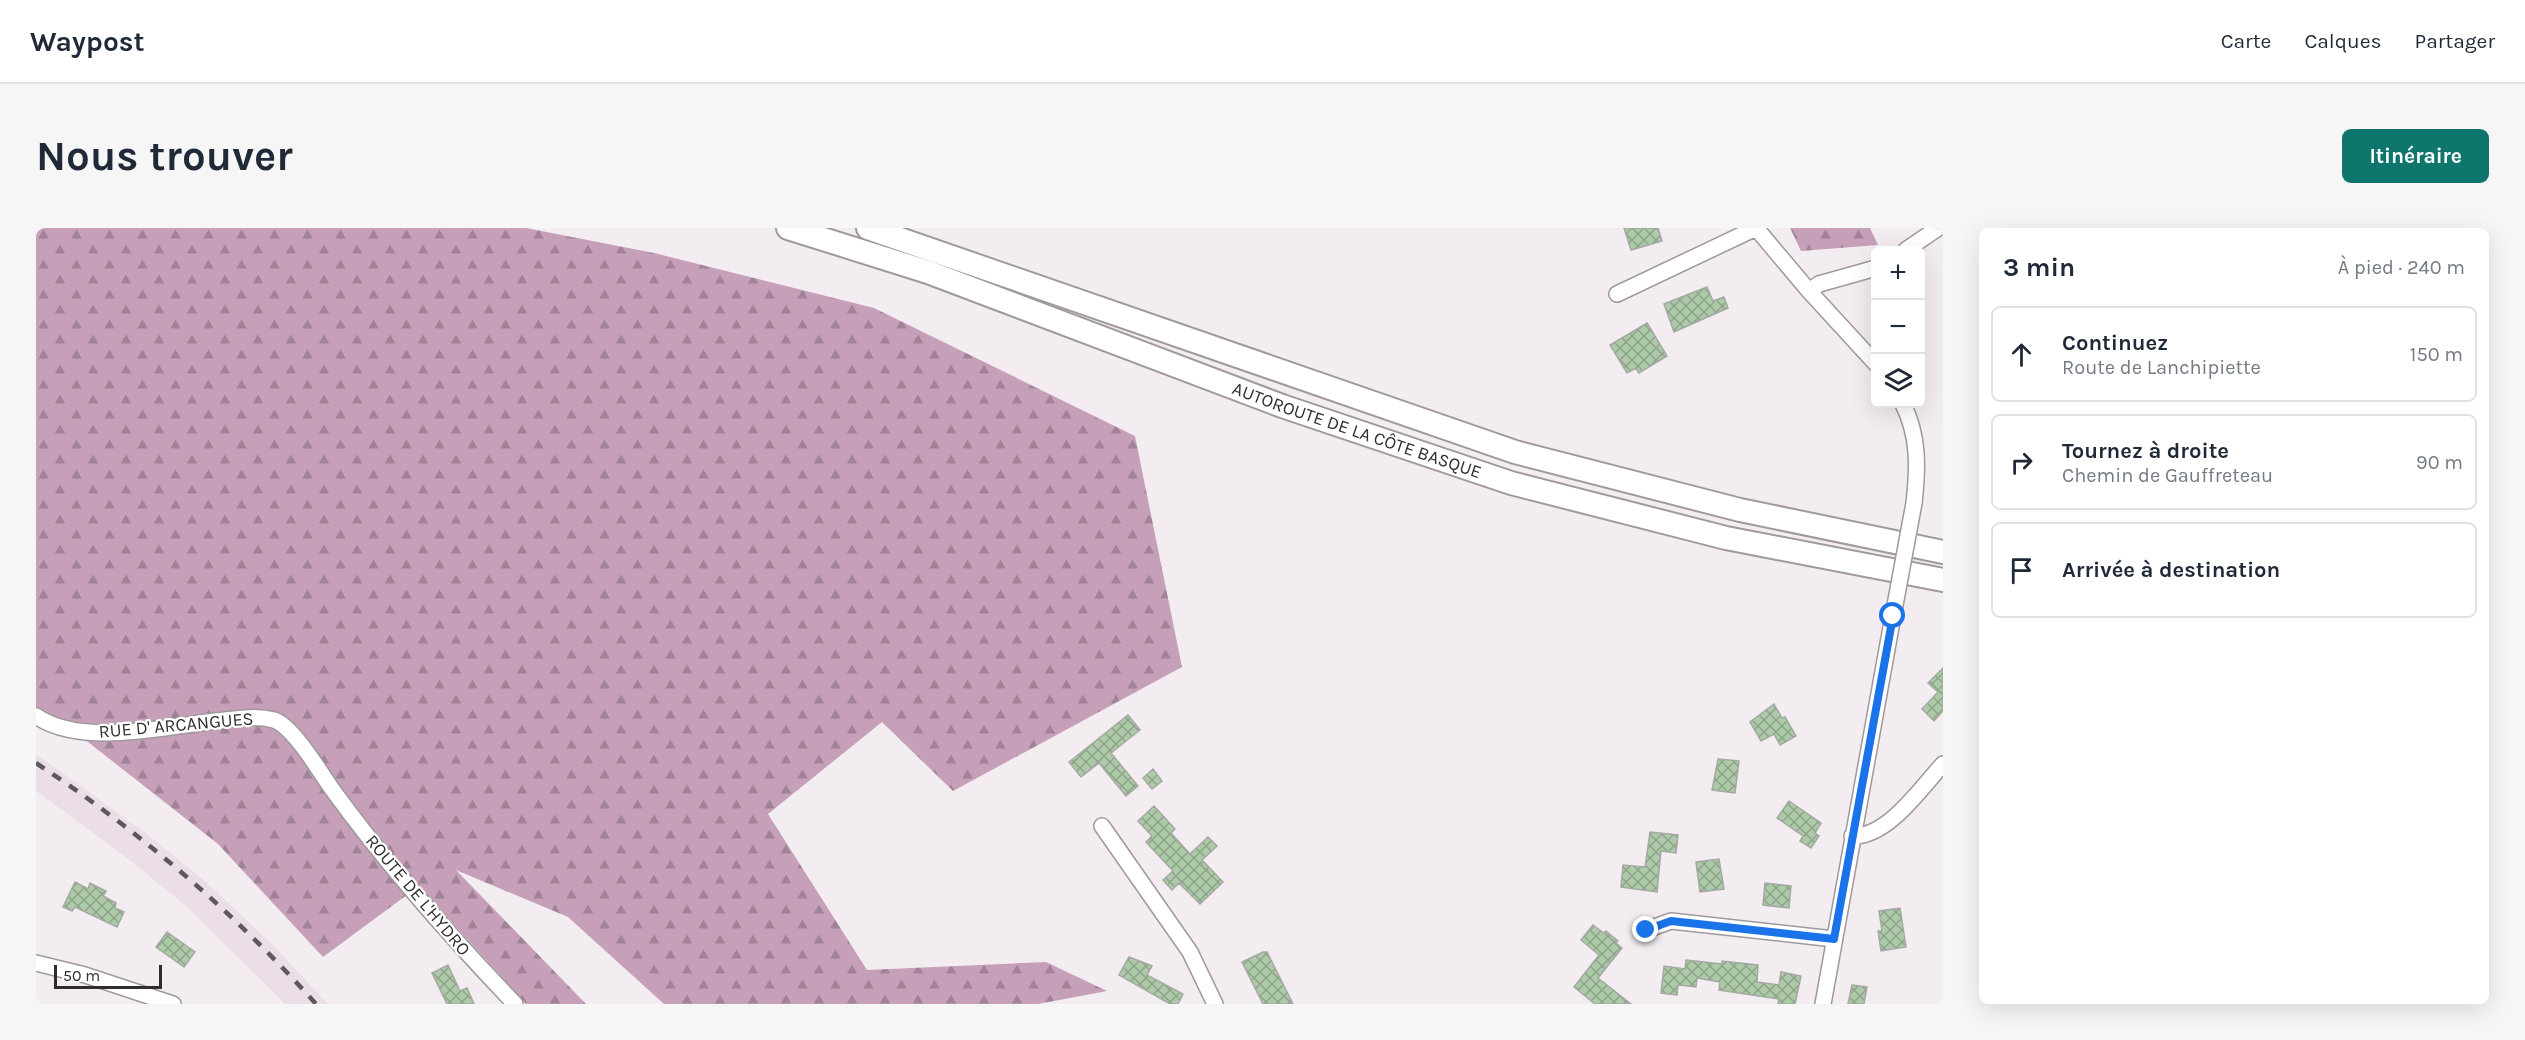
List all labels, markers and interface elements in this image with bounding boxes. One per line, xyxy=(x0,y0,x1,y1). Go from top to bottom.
text: Waypost xyxy=(30,25,145,58)
text: Carte xyxy=(2221,29,2271,53)
text: Calques xyxy=(2304,29,2382,53)
text: Partager xyxy=(2415,29,2495,53)
button: Itinéraire xyxy=(2342,129,2489,183)
text: Nous trouver xyxy=(36,131,293,181)
map controls xyxy=(1871,246,1925,408)
button: + xyxy=(1871,246,1925,300)
text: 3 min xyxy=(2003,252,2075,283)
text: À pied · 240 m xyxy=(2338,256,2465,279)
button: − xyxy=(1871,300,1925,354)
text: Continuez xyxy=(2062,330,2168,356)
icon: ahead xyxy=(2005,338,2038,371)
text: 150 m xyxy=(2410,343,2463,366)
button: layers xyxy=(1871,354,1925,408)
text: Route de Lanchipiette xyxy=(2062,356,2261,379)
street label: AUTOROUTE DE LA CÔTE BASQUE xyxy=(1229,377,1484,483)
text: Tournez à droite xyxy=(2062,438,2229,464)
icon: right xyxy=(2005,446,2038,479)
text: 90 m xyxy=(2416,451,2463,474)
text: Chemin de Gauffreteau xyxy=(2062,464,2273,487)
icon: arrive xyxy=(2005,554,2038,587)
text: Arrivée à destination xyxy=(2062,557,2280,583)
route start xyxy=(1879,602,1905,628)
street label: RUE D' ARCANGUES xyxy=(98,707,254,743)
street label: ROUTE DE L'HYDRO xyxy=(361,830,475,960)
route end xyxy=(1632,916,1658,942)
scale bar xyxy=(54,962,162,990)
text: 50 m xyxy=(63,966,100,985)

